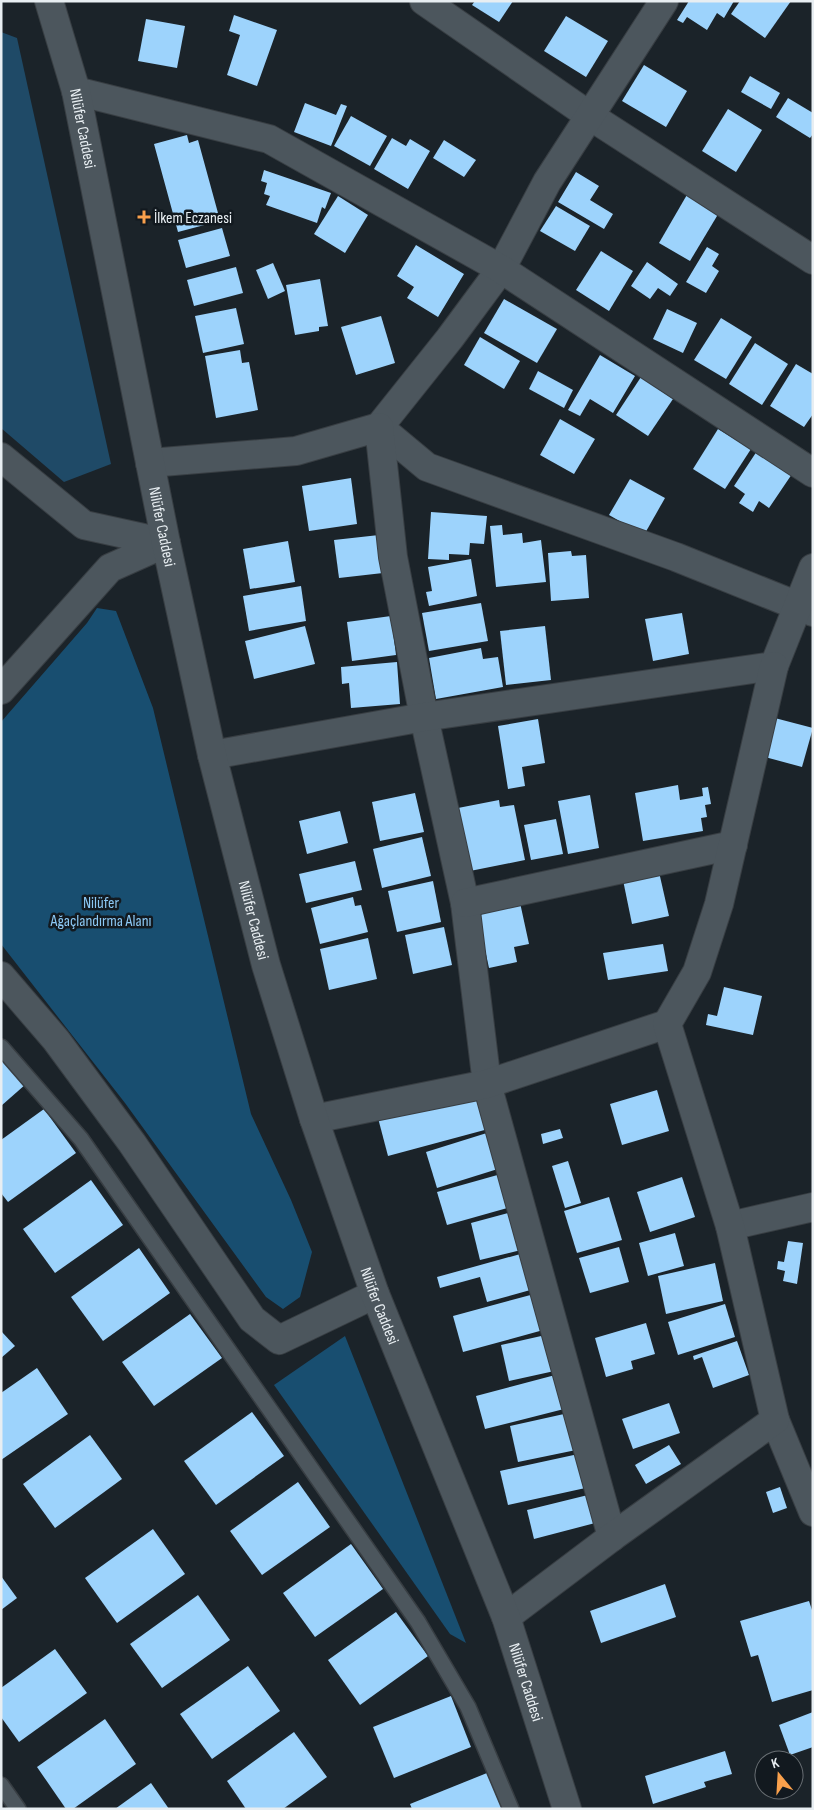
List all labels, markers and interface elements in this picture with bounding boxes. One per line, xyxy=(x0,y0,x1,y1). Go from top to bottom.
street label: Nilüfer Caddesi xyxy=(65,87,99,170)
place label: İlkem Eczanesi xyxy=(154,209,232,228)
marker: İlkem Eczanesi xyxy=(138,211,150,223)
street label: Nilüfer Caddesi xyxy=(144,485,179,568)
street label: Nilüfer Caddesi xyxy=(234,879,272,962)
park label: Nilüfer Ağaçlandırma Alanı xyxy=(49,894,152,931)
street label: Nilüfer Caddesi xyxy=(355,1265,402,1347)
street label: Nilüfer Caddesi xyxy=(504,1641,547,1724)
north arrow xyxy=(754,1750,804,1800)
text: K xyxy=(769,1754,781,1772)

